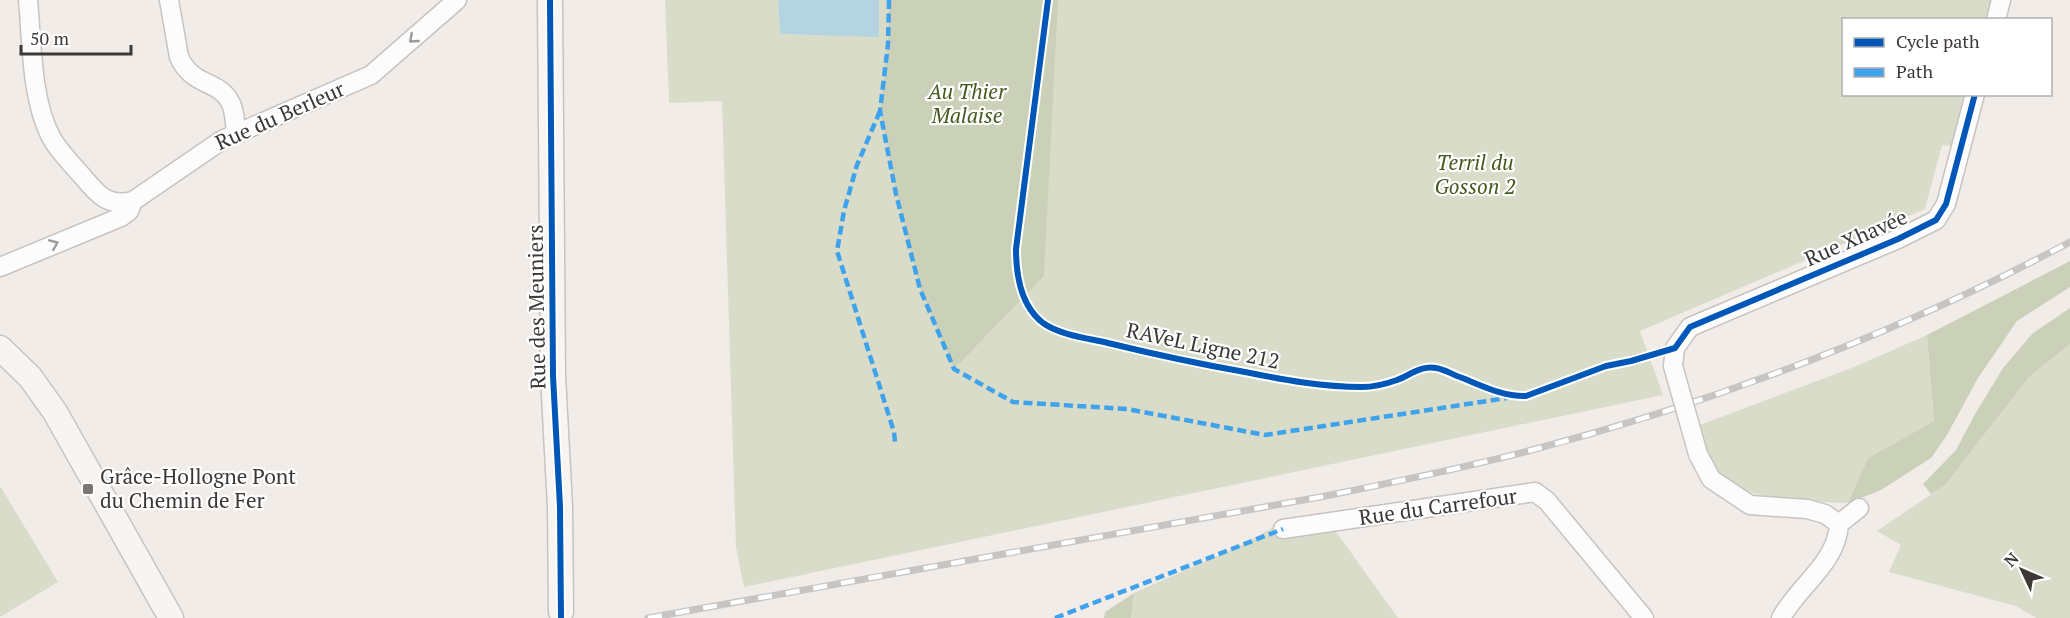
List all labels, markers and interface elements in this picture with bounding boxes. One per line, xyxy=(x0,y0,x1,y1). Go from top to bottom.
scale bar xyxy=(21,18,130,56)
legend xyxy=(1842,18,2052,96)
text: 50 m xyxy=(30,26,70,50)
text: Cycle path xyxy=(1896,29,1980,53)
one-way arrow xyxy=(409,32,420,43)
text: Path xyxy=(1896,59,1933,83)
street label: Rue du Berleur xyxy=(211,74,349,156)
park label: Au Thier Malaise xyxy=(926,77,1007,129)
park label: Terril du Gosson 2 xyxy=(1435,148,1515,200)
street label: Rue Xhavée xyxy=(1800,202,1911,272)
street label: Rue des Meuniers xyxy=(521,224,551,390)
one-way arrow xyxy=(47,239,58,251)
street label: RAVeL Ligne 212 xyxy=(1124,315,1282,375)
place label: Grâce-Hollogne Pont du Chemin de Fer xyxy=(100,462,296,514)
street label: Rue du Carrefour xyxy=(1357,481,1519,531)
marker: Grâce-Hollogne Pont du Chemin de Fer xyxy=(81,482,95,496)
north arrow xyxy=(1992,540,2052,600)
text: N xyxy=(1999,548,2023,572)

